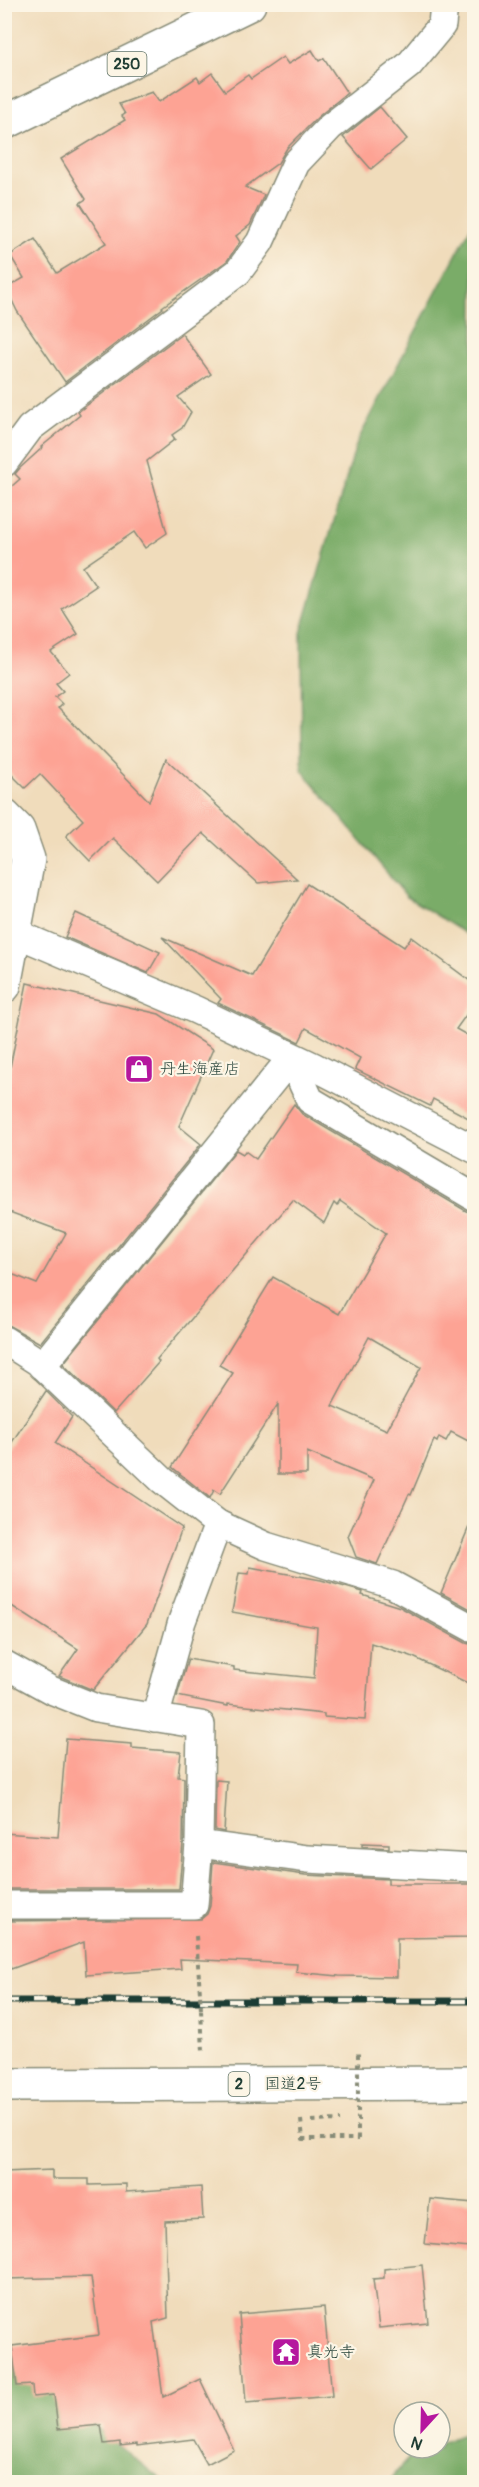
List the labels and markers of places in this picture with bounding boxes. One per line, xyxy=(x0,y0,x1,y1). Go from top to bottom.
shop icon: 丹生海産店 xyxy=(123,1053,155,1085)
place label: 丹生海産店 xyxy=(160,1059,240,1079)
temple icon: 真光寺 xyxy=(270,2336,302,2368)
place label: 真光寺 xyxy=(307,2342,355,2362)

